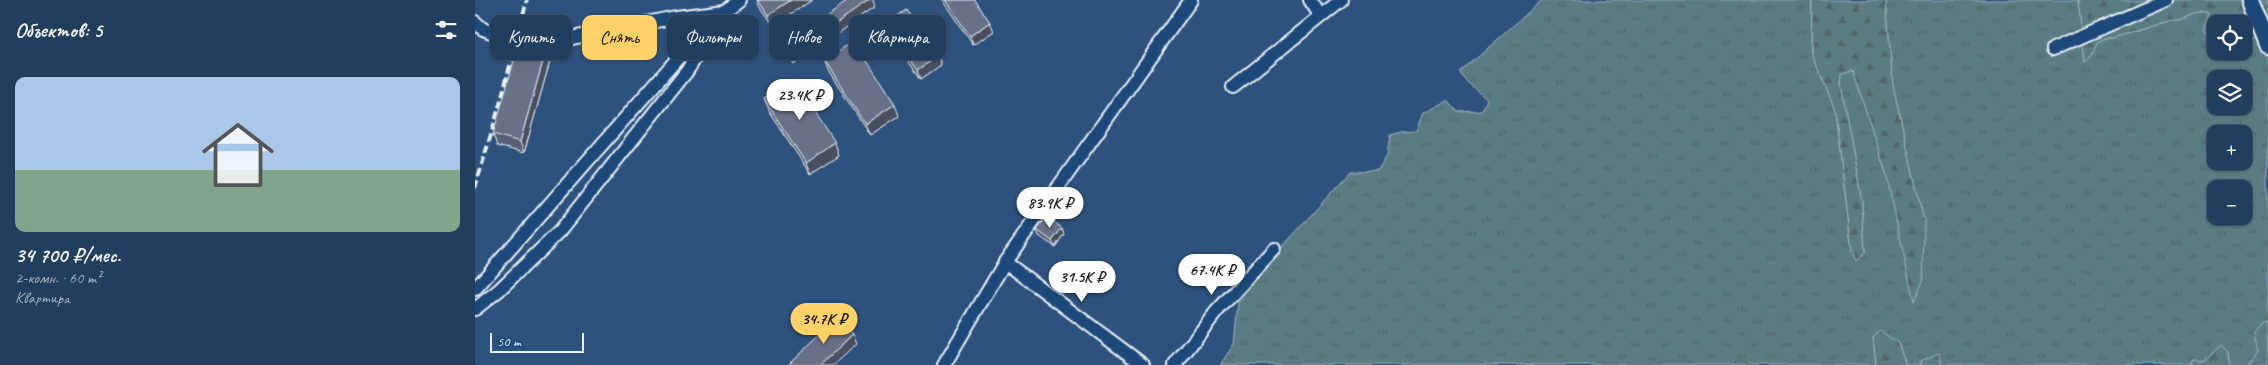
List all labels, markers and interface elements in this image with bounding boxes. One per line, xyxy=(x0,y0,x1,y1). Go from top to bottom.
chip: Купить xyxy=(490,15,572,60)
chip: Снять xyxy=(582,15,657,60)
chip: Фильтры xyxy=(667,15,759,60)
chip: Новое xyxy=(769,15,839,60)
chip: Квартира xyxy=(849,15,946,60)
map controls xyxy=(2207,15,2252,225)
button: locate xyxy=(2207,15,2252,60)
icon: filters xyxy=(432,16,460,44)
text: Объектов: 5 xyxy=(15,17,103,43)
button: layers xyxy=(2207,70,2252,115)
pin: 23.4K ₽ xyxy=(754,78,846,121)
text: 23.4K ₽ xyxy=(777,85,823,105)
icon: home xyxy=(193,110,283,200)
button: + xyxy=(2207,125,2252,170)
button: − xyxy=(2207,180,2252,225)
pin: 83.9K ₽ xyxy=(1004,186,1096,229)
text: 83.9K ₽ xyxy=(1028,193,1072,213)
text: 34 700 ₽/мес. xyxy=(15,242,121,268)
pin: 67.4K ₽ xyxy=(1166,254,1258,296)
pin: 31.5K ₽ xyxy=(1036,260,1128,303)
text: 67.4K ₽ xyxy=(1189,260,1235,280)
text: 31.5K ₽ xyxy=(1060,267,1104,287)
text: 2-комн. · 60 m² xyxy=(15,268,101,288)
text: Квартира xyxy=(15,288,70,308)
pin: 34.7K ₽ xyxy=(778,302,870,345)
text: 34.7K ₽ xyxy=(802,309,846,329)
scale bar xyxy=(490,330,584,353)
text: 50 m xyxy=(497,333,521,350)

